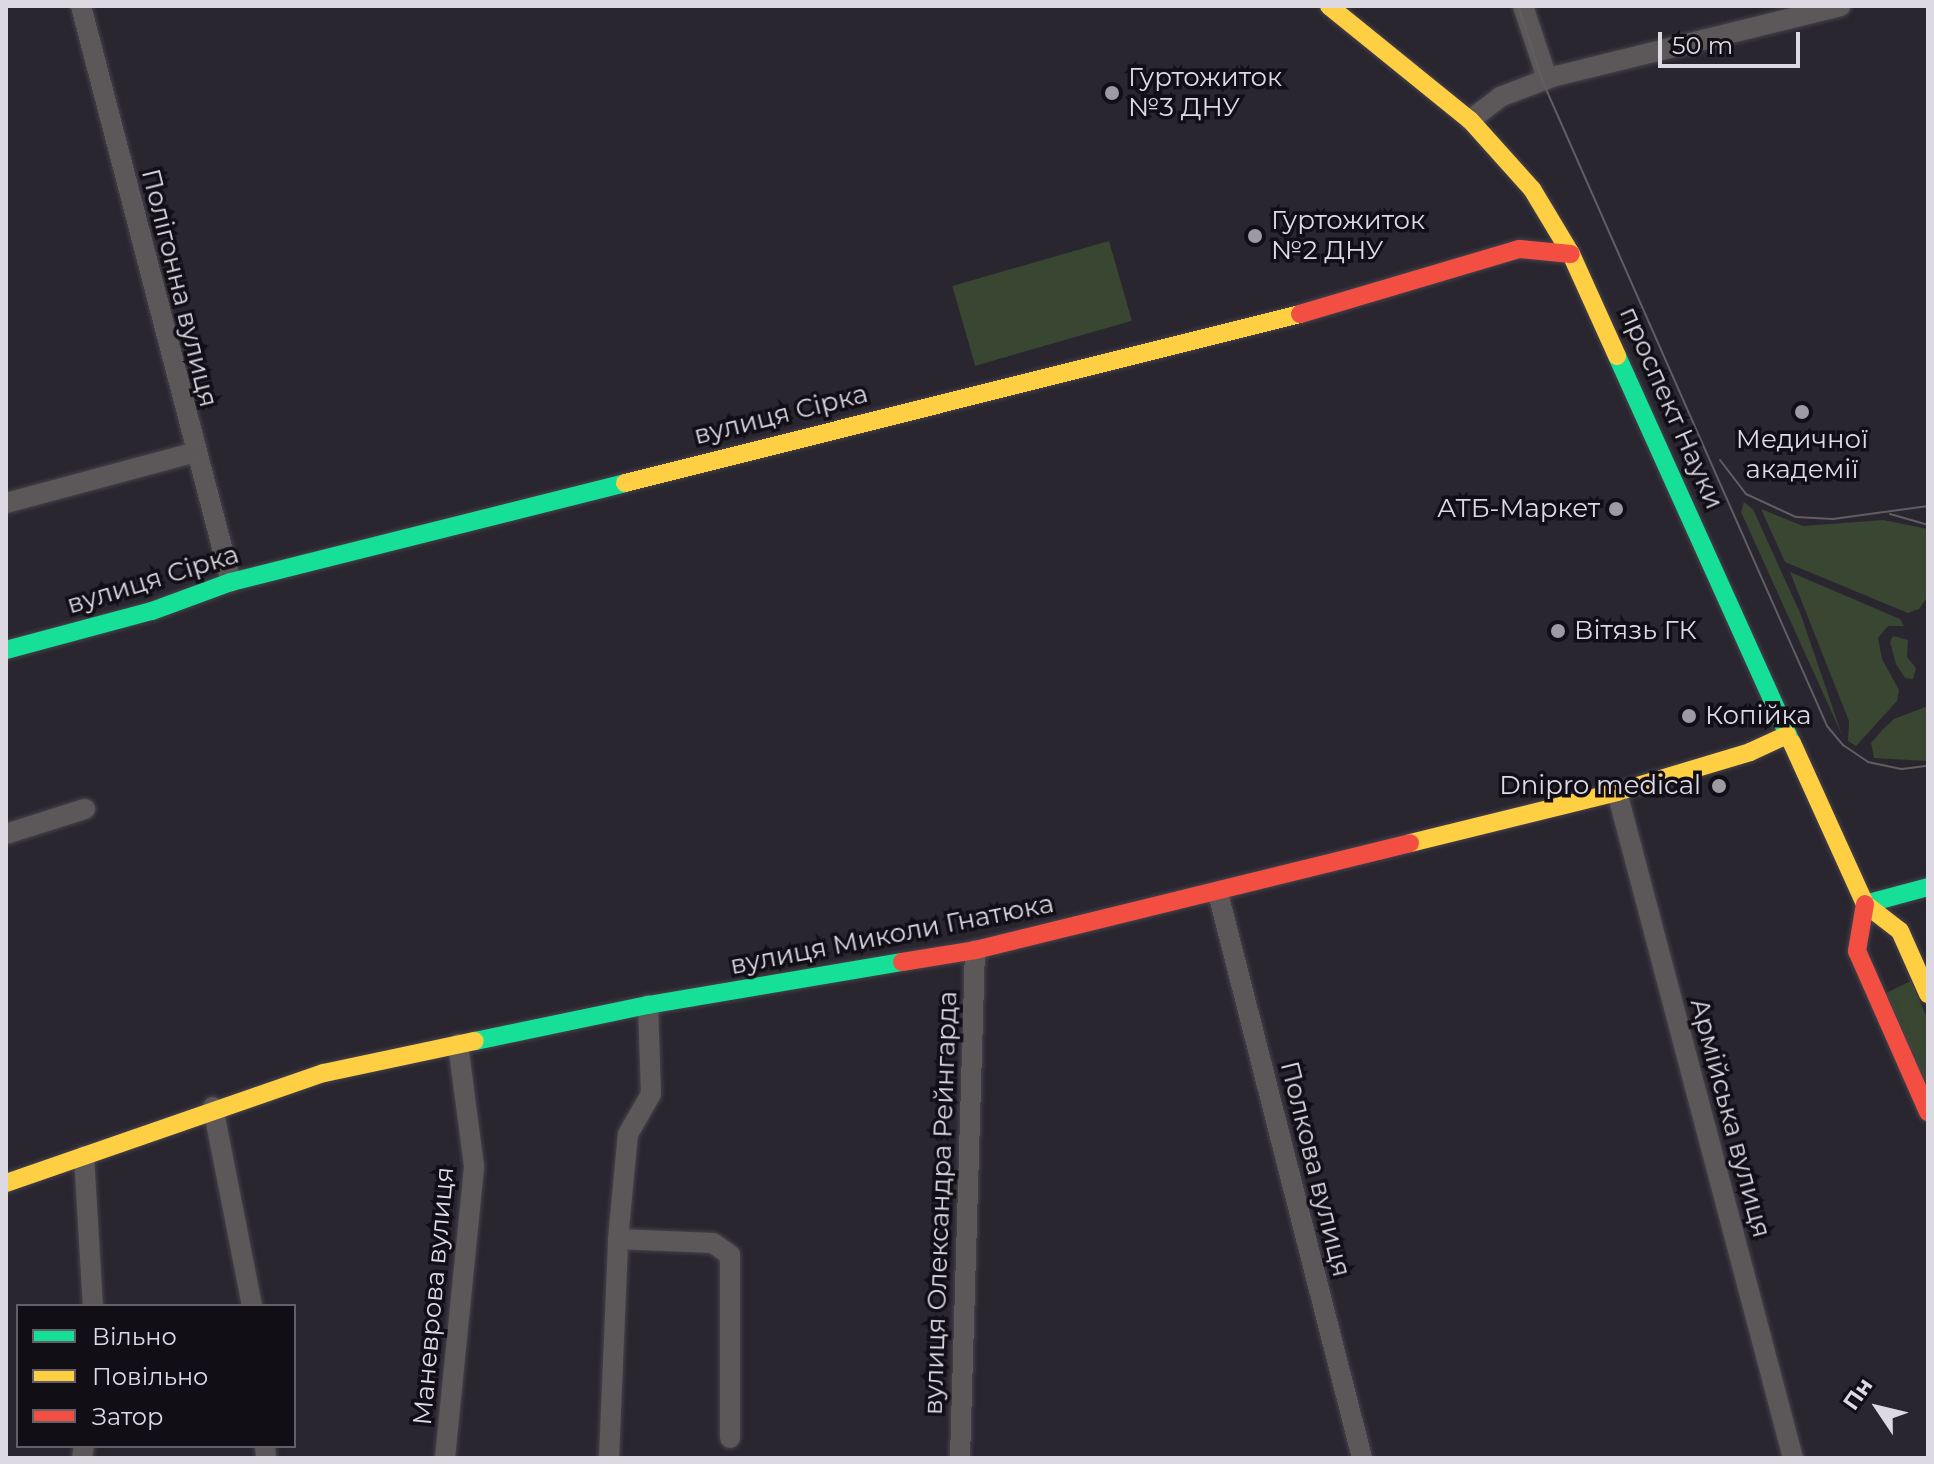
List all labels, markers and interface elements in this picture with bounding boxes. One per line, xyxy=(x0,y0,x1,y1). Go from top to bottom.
scale bar xyxy=(1662,16,1804,66)
text: 50 m xyxy=(1672,31,1733,60)
place label: Гуртожиток №3 ДНУ xyxy=(1128,62,1282,124)
marker: Гуртожиток №3 ДНУ xyxy=(1103,84,1121,102)
street label: Полігонна вулиця xyxy=(134,166,224,410)
place label: Гуртожиток №2 ДНУ xyxy=(1271,205,1425,266)
marker: Гуртожиток №2 ДНУ xyxy=(1246,227,1264,245)
street label: проспект Науки xyxy=(1612,302,1730,514)
street label: вулиця Сірка xyxy=(691,378,871,452)
marker: Медичної академії xyxy=(1793,403,1811,421)
place label: Медичної академії xyxy=(1736,424,1868,486)
place label: АТБ-Маркет xyxy=(1437,493,1600,525)
marker: АТБ-Маркет xyxy=(1607,500,1625,518)
street label: вулиця Сірка xyxy=(63,539,243,621)
place label: Вітязь ГК xyxy=(1574,615,1697,647)
marker: Вітязь ГК xyxy=(1549,622,1567,640)
place label: Копійка xyxy=(1705,700,1812,732)
marker: Копійка xyxy=(1680,707,1698,725)
place label: Dnipro medical xyxy=(1499,770,1701,802)
marker: Dnipro medical xyxy=(1708,775,1730,797)
street label: вулиця Миколи Гнатюка xyxy=(728,888,1056,982)
street label: вулиця Олександра Рейнгарда xyxy=(918,990,964,1416)
street label: Армійська вулиця xyxy=(1683,995,1777,1241)
street label: Полкова вулиця xyxy=(1273,1058,1357,1280)
street label: Маневрова вулиця xyxy=(407,1165,461,1427)
legend xyxy=(16,1304,296,1448)
text: Вільно xyxy=(92,1322,177,1351)
text: Повільно xyxy=(92,1362,208,1391)
north arrow xyxy=(1838,1368,1918,1448)
text: Пн xyxy=(1837,1373,1878,1415)
text: Затор xyxy=(92,1402,163,1431)

